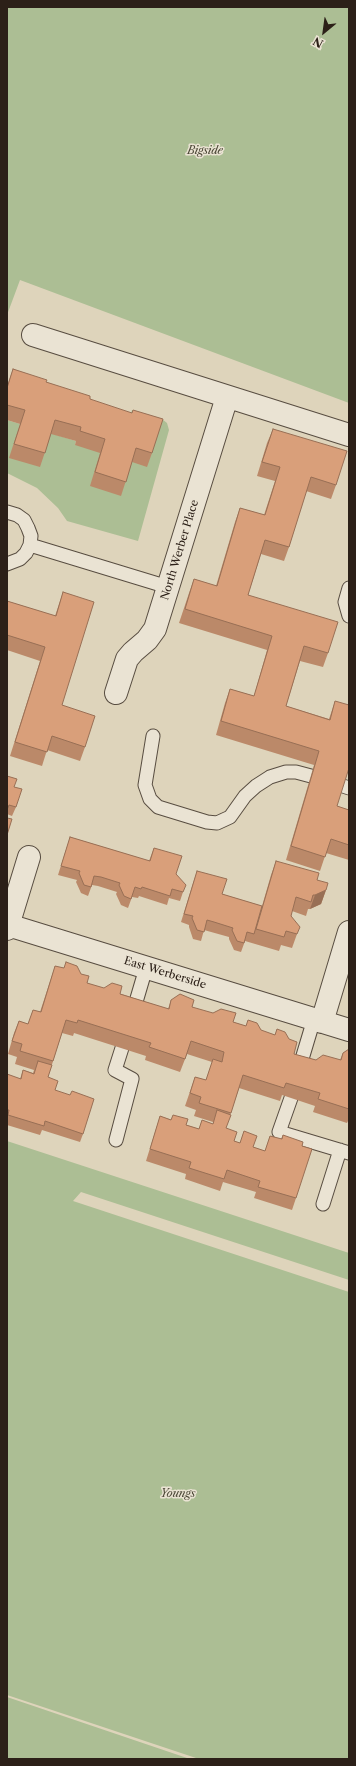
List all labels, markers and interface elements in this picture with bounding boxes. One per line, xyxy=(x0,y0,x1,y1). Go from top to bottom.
north arrow xyxy=(304,12,344,52)
text: N xyxy=(311,34,326,51)
park label: Bigside xyxy=(187,144,223,158)
street label: North Werber Place xyxy=(158,498,202,602)
street label: East Werberside xyxy=(122,954,208,992)
park label: Youngs xyxy=(161,1487,195,1501)

